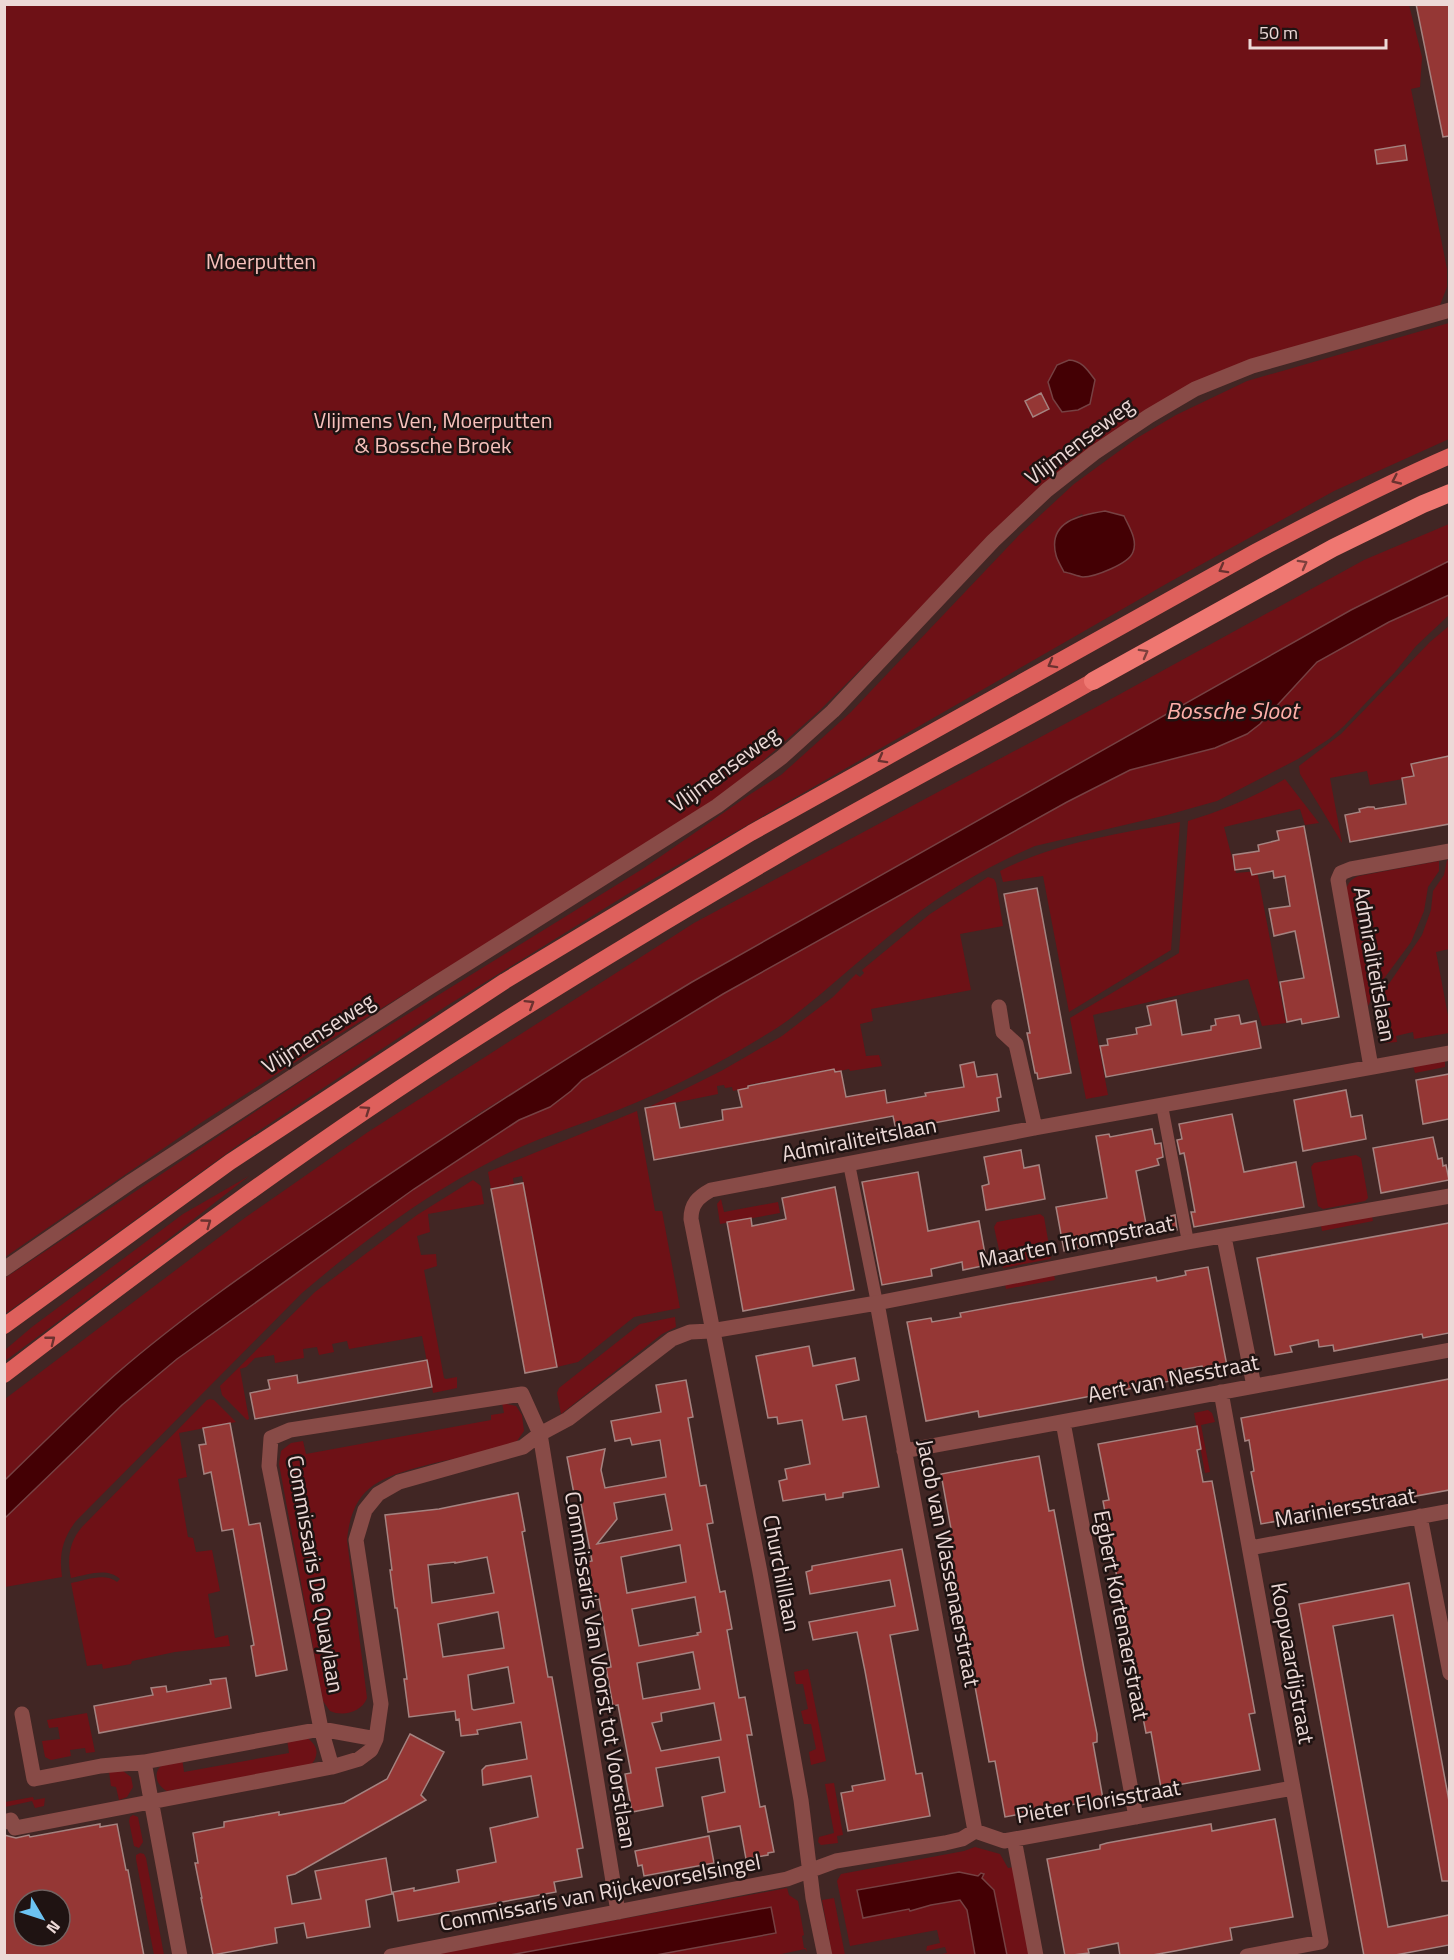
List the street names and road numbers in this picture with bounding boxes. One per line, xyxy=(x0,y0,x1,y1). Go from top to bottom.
street label: Vlijmenseweg xyxy=(1017,389,1141,493)
street label: Vlijmenseweg xyxy=(662,717,786,821)
street label: Admiraliteitslaan xyxy=(1345,884,1405,1044)
street label: Vlijmenseweg xyxy=(255,984,381,1082)
street label: Admiraliteitslaan xyxy=(779,1107,939,1171)
street label: Maarten Trompstraat xyxy=(976,1205,1177,1277)
street label: Aert van Nesstraat xyxy=(1084,1345,1262,1411)
street label: Jacob van Wassenaerstraat xyxy=(908,1436,990,1690)
street label: Commissaris De Quaylaan xyxy=(278,1452,354,1696)
street label: Mariniersstraat xyxy=(1272,1478,1419,1536)
street label: Commissaris Van Voorst tot Voorstlaan xyxy=(556,1489,646,1851)
street label: Egbert Kortenaerstraat xyxy=(1085,1507,1159,1723)
street label: Churchilllaan xyxy=(754,1512,810,1634)
street label: Koopvaardijstraat xyxy=(1262,1580,1324,1747)
street label: Pieter Florisstraat xyxy=(1013,1770,1183,1832)
street label: Commissaris van Rijckevorselsingel xyxy=(437,1844,763,1940)

